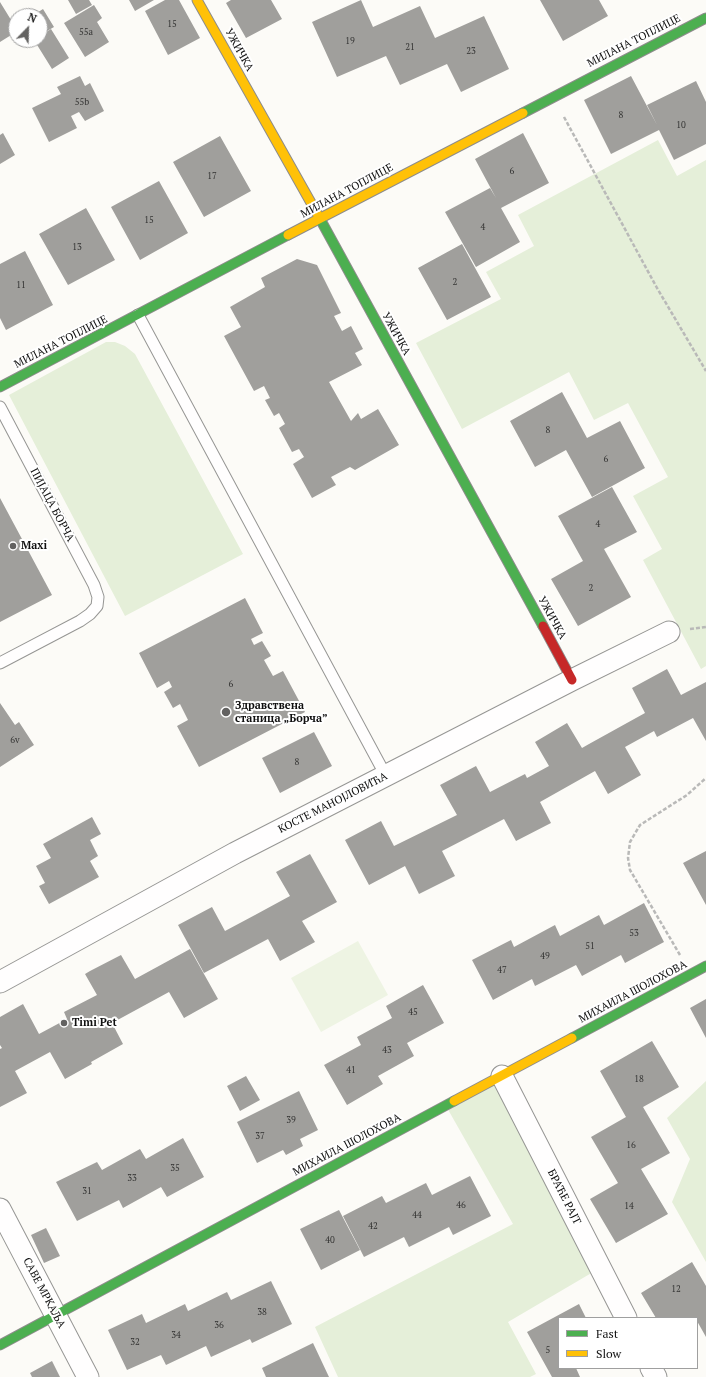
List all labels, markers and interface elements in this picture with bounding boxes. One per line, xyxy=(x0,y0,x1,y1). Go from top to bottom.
north arrow xyxy=(8,8,48,48)
text: N xyxy=(26,10,39,26)
street label: МИЛАНА ТОПЛИЦЕ xyxy=(585,12,683,70)
house number: 15 xyxy=(167,19,177,29)
street label: УЖИЧКА xyxy=(222,26,256,74)
house number: 55a xyxy=(79,27,93,37)
house number: 19 xyxy=(345,36,355,46)
house number: 21 xyxy=(405,42,415,52)
house number: 23 xyxy=(466,46,476,56)
house number: 55b xyxy=(75,97,89,107)
house number: 8 xyxy=(619,110,623,120)
house number: 10 xyxy=(676,120,686,130)
street label: МИЛАНА ТОПЛИЦЕ xyxy=(298,161,396,221)
house number: 6 xyxy=(510,166,514,176)
house number: 17 xyxy=(207,171,217,181)
house number: 15 xyxy=(144,215,154,225)
house number: 4 xyxy=(481,222,485,232)
house number: 13 xyxy=(72,242,82,252)
house number: 2 xyxy=(453,277,457,287)
house number: 11 xyxy=(16,280,26,290)
street label: УЖИЧКА xyxy=(379,310,413,358)
street label: МИЛАНА ТОПЛИЦЕ xyxy=(12,313,110,371)
house number: 8 xyxy=(546,425,550,435)
house number: 6 xyxy=(604,454,608,464)
street label: ПИЈАЦА БОРЧА xyxy=(27,466,77,544)
house number: 4 xyxy=(596,519,600,529)
place label: Maxi xyxy=(21,539,47,553)
marker: Maxi xyxy=(8,541,18,551)
house number: 2 xyxy=(589,583,593,593)
street label: УЖИЧКА xyxy=(535,594,569,642)
house number: 6 xyxy=(229,679,233,689)
place label: Здравствена станица „Борча” xyxy=(235,699,328,725)
marker: Здравствена станица „Борча” xyxy=(220,706,232,718)
house number: 6v xyxy=(10,735,20,745)
house number: 8 xyxy=(295,757,299,767)
street label: КОСТЕ МАНОЈЛОВИЋА xyxy=(276,770,390,836)
house number: 53 xyxy=(629,928,639,938)
house number: 51 xyxy=(585,941,595,951)
house number: 49 xyxy=(540,951,550,961)
street label: МИХАИЛА ШОЛОХОВА xyxy=(577,958,689,1026)
house number: 47 xyxy=(497,965,507,975)
house number: 45 xyxy=(408,1007,418,1017)
place label: Timi Pet xyxy=(72,1016,117,1030)
marker: Timi Pet xyxy=(59,1018,69,1028)
house number: 43 xyxy=(382,1045,392,1055)
house number: 41 xyxy=(346,1065,356,1075)
house number: 18 xyxy=(634,1074,644,1084)
street label: МИХАИЛА ШОЛОХОВА xyxy=(291,1111,403,1179)
house number: 39 xyxy=(286,1115,296,1125)
house number: 37 xyxy=(255,1131,265,1141)
house number: 16 xyxy=(626,1140,636,1150)
house number: 35 xyxy=(170,1163,180,1173)
street label: БРАЋЕ РАЈТ xyxy=(544,1167,584,1227)
house number: 33 xyxy=(127,1173,137,1183)
house number: 31 xyxy=(82,1186,92,1196)
house number: 46 xyxy=(456,1200,466,1210)
house number: 14 xyxy=(624,1201,634,1211)
house number: 44 xyxy=(412,1210,422,1220)
house number: 42 xyxy=(368,1221,378,1231)
house number: 40 xyxy=(325,1235,335,1245)
street label: САВЕ МРКАЉА xyxy=(20,1255,68,1331)
house number: 12 xyxy=(671,1284,681,1294)
house number: 38 xyxy=(257,1307,267,1317)
legend xyxy=(558,1317,698,1369)
house number: 36 xyxy=(214,1320,224,1330)
text: Fast xyxy=(596,1326,618,1341)
house number: 34 xyxy=(171,1330,181,1340)
house number: 32 xyxy=(130,1337,140,1347)
house number: 5 xyxy=(546,1345,550,1355)
text: Slow xyxy=(596,1346,621,1361)

